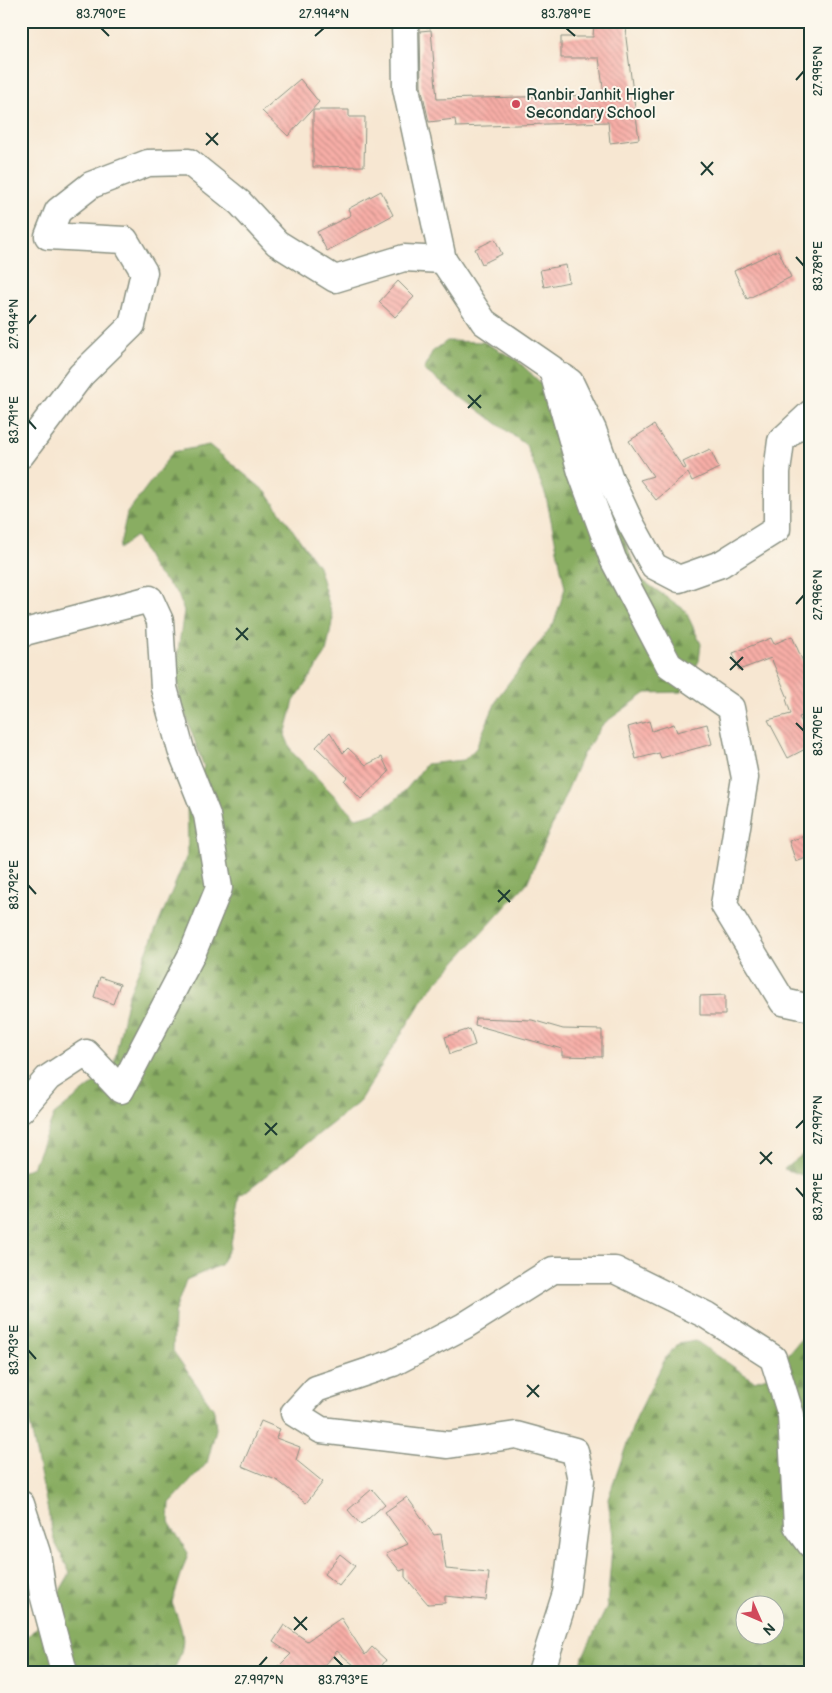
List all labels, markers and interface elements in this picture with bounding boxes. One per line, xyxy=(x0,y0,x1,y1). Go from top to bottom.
text: 83.790°E xyxy=(76,7,126,22)
text: 27.994°N xyxy=(299,7,349,22)
text: 83.789°E xyxy=(541,7,591,22)
text: 27.995°N xyxy=(811,46,826,96)
place label: Ranbir Janhit Higher Secondary School xyxy=(526,86,675,123)
marker: Ranbir Janhit Higher Secondary School xyxy=(510,98,522,110)
text: 83.789°E xyxy=(811,241,826,291)
text: 27.994°N xyxy=(7,299,22,349)
text: 83.791°E xyxy=(7,396,22,444)
text: 27.996°N xyxy=(811,570,826,620)
text: 83.790°E xyxy=(811,706,826,756)
text: 83.792°E xyxy=(7,860,22,910)
text: 27.997°N xyxy=(811,1095,826,1145)
text: 83.791°E xyxy=(811,1173,826,1221)
text: 83.793°E xyxy=(7,1325,22,1375)
north arrow xyxy=(734,1596,784,1646)
text: N xyxy=(759,1619,779,1639)
text: 27.997°N xyxy=(234,1673,284,1688)
text: 83.793°E xyxy=(318,1673,368,1688)

